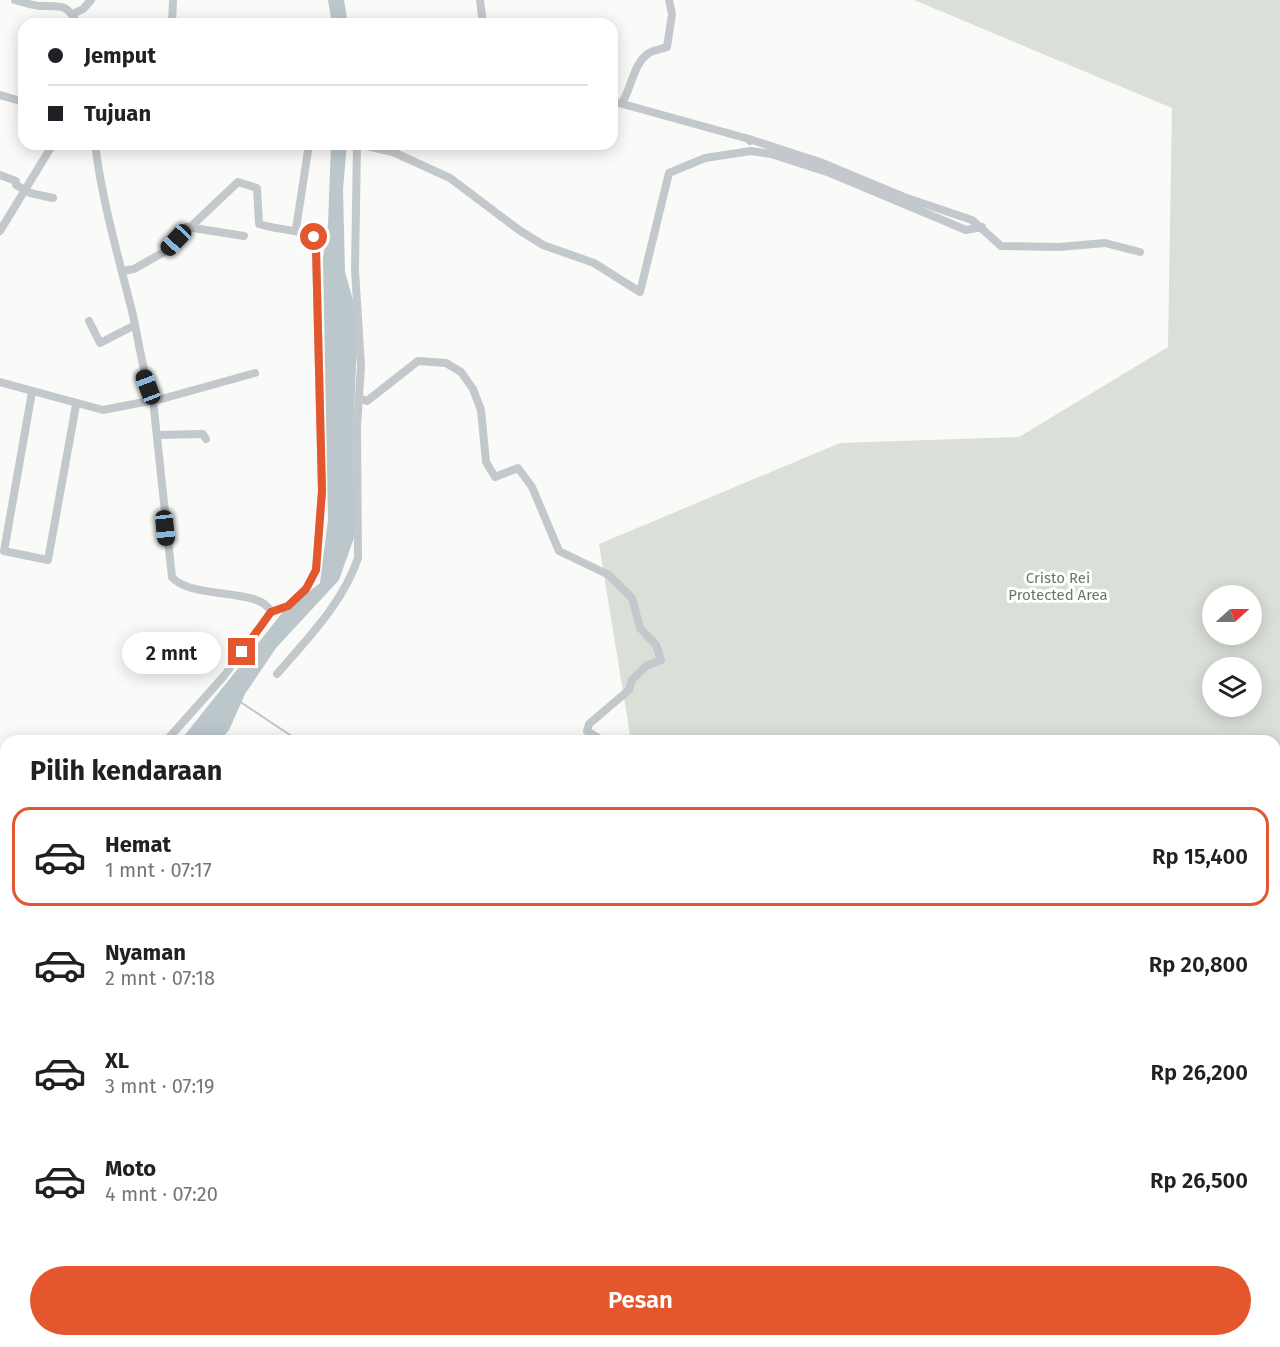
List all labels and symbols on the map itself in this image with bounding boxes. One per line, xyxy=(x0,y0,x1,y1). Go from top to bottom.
car xyxy=(157,221,195,259)
route start xyxy=(300,223,327,250)
car xyxy=(133,367,163,407)
car xyxy=(154,509,176,547)
park label: Cristo Rei Protected Area xyxy=(1008,569,1108,604)
north arrow xyxy=(1202,585,1262,645)
callout: 2 mnt xyxy=(122,631,221,673)
route end xyxy=(228,638,255,665)

